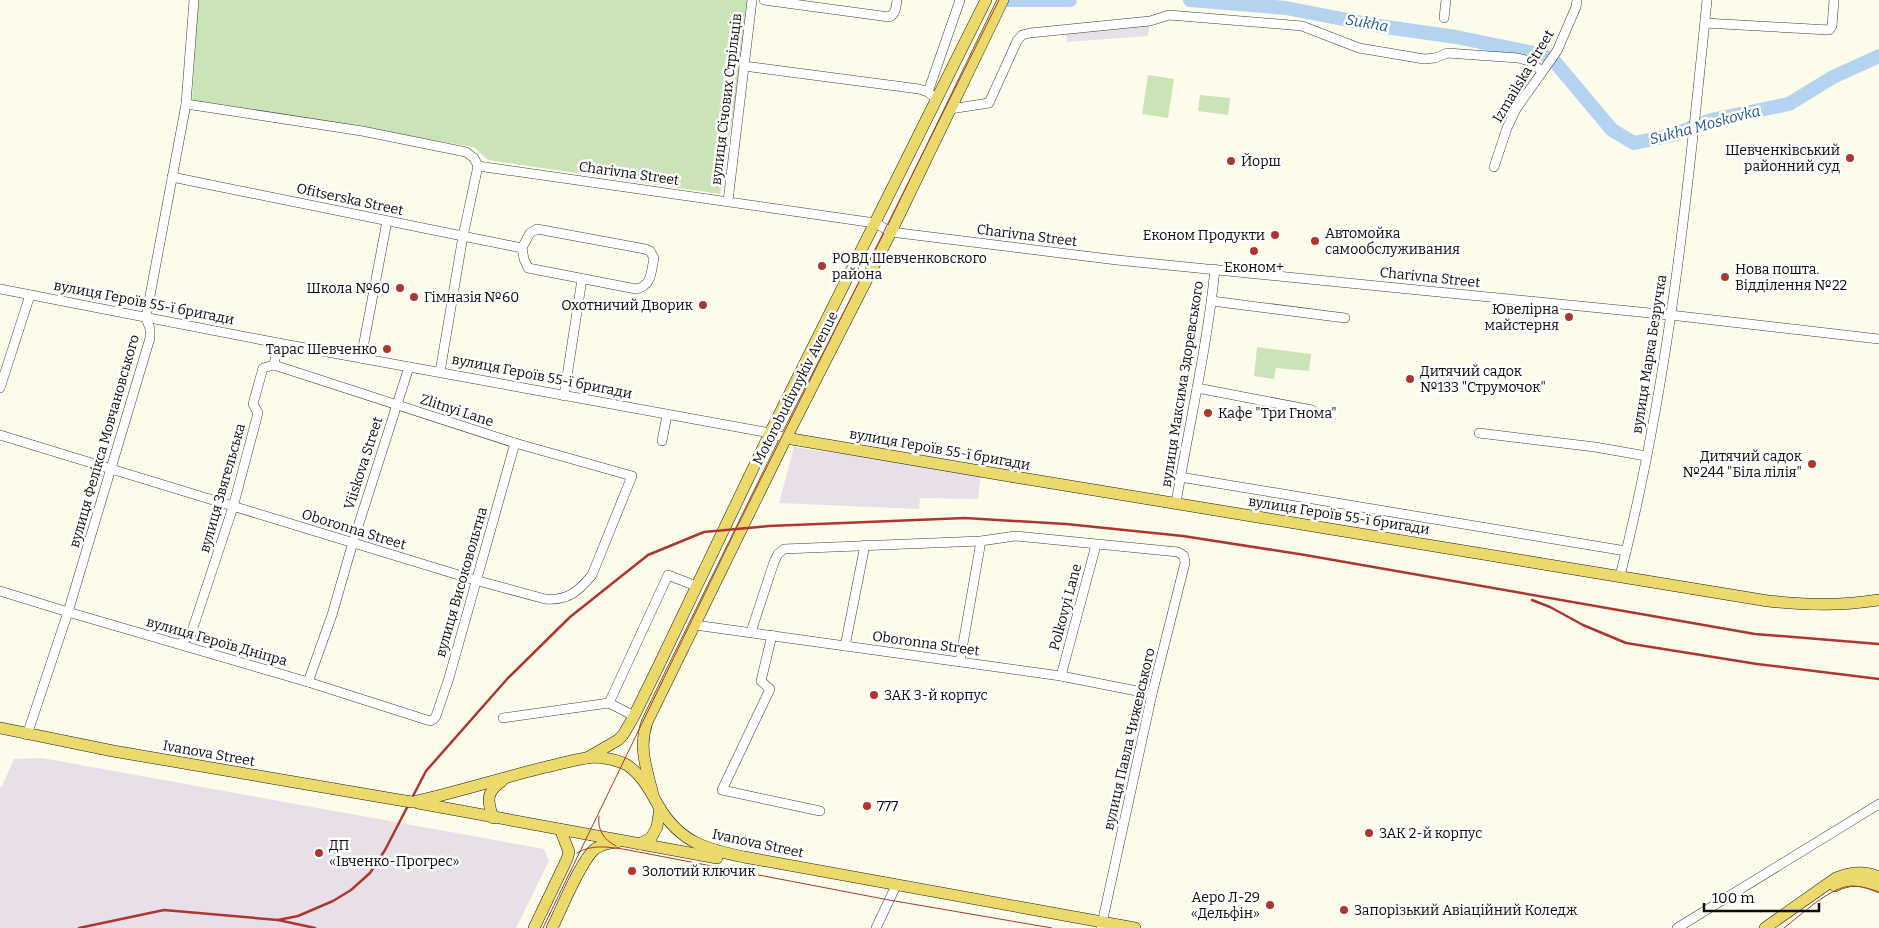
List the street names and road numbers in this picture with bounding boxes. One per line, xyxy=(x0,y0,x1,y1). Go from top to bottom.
street label: вулиця Січових Стрільців xyxy=(708,12,745,186)
street label: Izmailska Street xyxy=(1489,27,1558,126)
street label: Charivna Street xyxy=(578,158,680,189)
street label: Ofitserska Street xyxy=(295,180,405,219)
street label: Charivna Street xyxy=(976,221,1078,250)
street label: Charivna Street xyxy=(1379,264,1481,291)
street label: вулиця Марка Безручка xyxy=(1629,273,1671,435)
street label: вулиця Героїв 55-ї бригади xyxy=(52,277,236,328)
street label: вулиця Максима Здоревського xyxy=(1158,280,1207,488)
street label: Motorobudivnykiv Avenue xyxy=(749,309,842,468)
street label: вулиця Фелікса Мовчановського xyxy=(66,333,143,550)
street label: вулиця Героїв 55-ї бригади xyxy=(450,351,634,402)
street label: Zlitnyi Lane xyxy=(418,391,496,430)
street label: Viiskova Street xyxy=(340,415,386,512)
street label: вулиця Звягельська xyxy=(196,421,249,555)
street label: вулиця Героїв 55-ї бригади xyxy=(848,425,1032,474)
street label: вулиця Героїв 55-ї бригади xyxy=(1247,493,1431,538)
street label: вулиця Високовольтна xyxy=(432,505,491,659)
street label: Oboronna Street xyxy=(300,506,408,553)
street label: Polkovyi Lane xyxy=(1046,562,1085,652)
street label: вулиця Героїв Дніпра xyxy=(144,613,290,670)
street label: Oboronna Street xyxy=(871,628,981,659)
street label: вулиця Павла Чижевського xyxy=(1100,646,1159,832)
street label: Ivanova Street xyxy=(162,737,256,770)
street label: Ivanova Street xyxy=(711,825,805,861)

